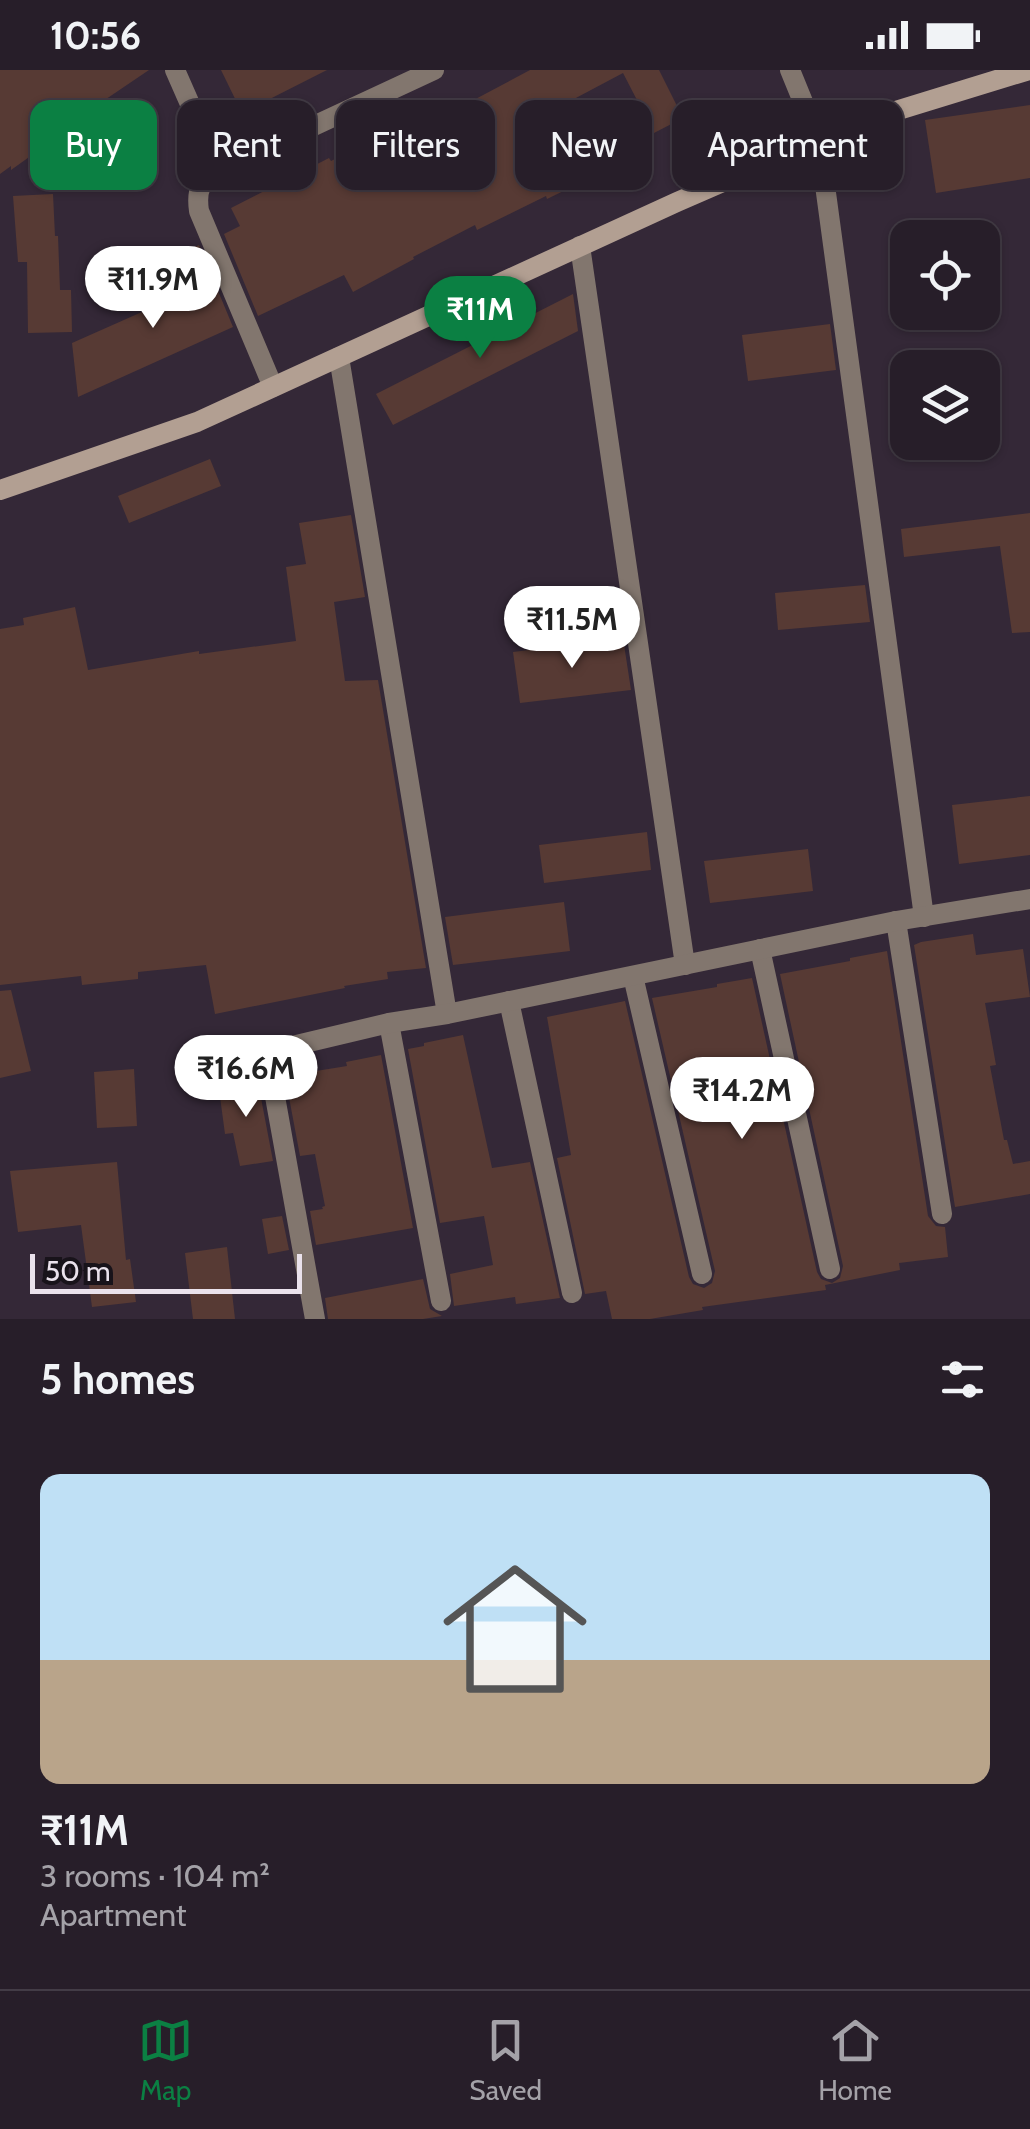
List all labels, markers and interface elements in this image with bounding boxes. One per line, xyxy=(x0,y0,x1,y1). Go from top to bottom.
text: 10:56 xyxy=(50,12,141,59)
chip: Buy xyxy=(30,100,157,190)
chip: Rent xyxy=(177,100,316,190)
chip: Filters xyxy=(336,100,495,190)
chip: New xyxy=(515,100,652,190)
chip: Apartment xyxy=(672,100,903,190)
map controls xyxy=(890,220,1000,460)
button: locate xyxy=(890,220,1000,330)
pin: ₹11.9M xyxy=(72,246,234,331)
text: ₹11.9M xyxy=(107,259,199,298)
pin: ₹11M xyxy=(421,276,539,361)
text: ₹11M xyxy=(446,289,514,328)
button: layers xyxy=(890,350,1000,460)
pin: ₹11.5M xyxy=(491,586,653,671)
text: ₹11.5M xyxy=(526,599,618,638)
pin: ₹16.6M xyxy=(165,1035,327,1120)
text: ₹16.6M xyxy=(197,1048,295,1087)
pin: ₹14.2M xyxy=(661,1057,823,1142)
text: ₹14.2M xyxy=(692,1070,792,1109)
scale bar xyxy=(30,1249,302,1294)
text: 50 m xyxy=(45,1254,111,1288)
icon: filters xyxy=(935,1352,990,1407)
text: 5 homes xyxy=(40,1353,195,1405)
icon: home xyxy=(425,1539,605,1719)
text: ₹11M xyxy=(40,1804,129,1856)
text: 3 rooms · 104 m² xyxy=(40,1856,270,1895)
text: Apartment xyxy=(40,1895,187,1934)
tab: Map xyxy=(138,2013,193,2107)
tab: Saved xyxy=(469,2013,542,2107)
tab: Home xyxy=(818,2013,892,2107)

